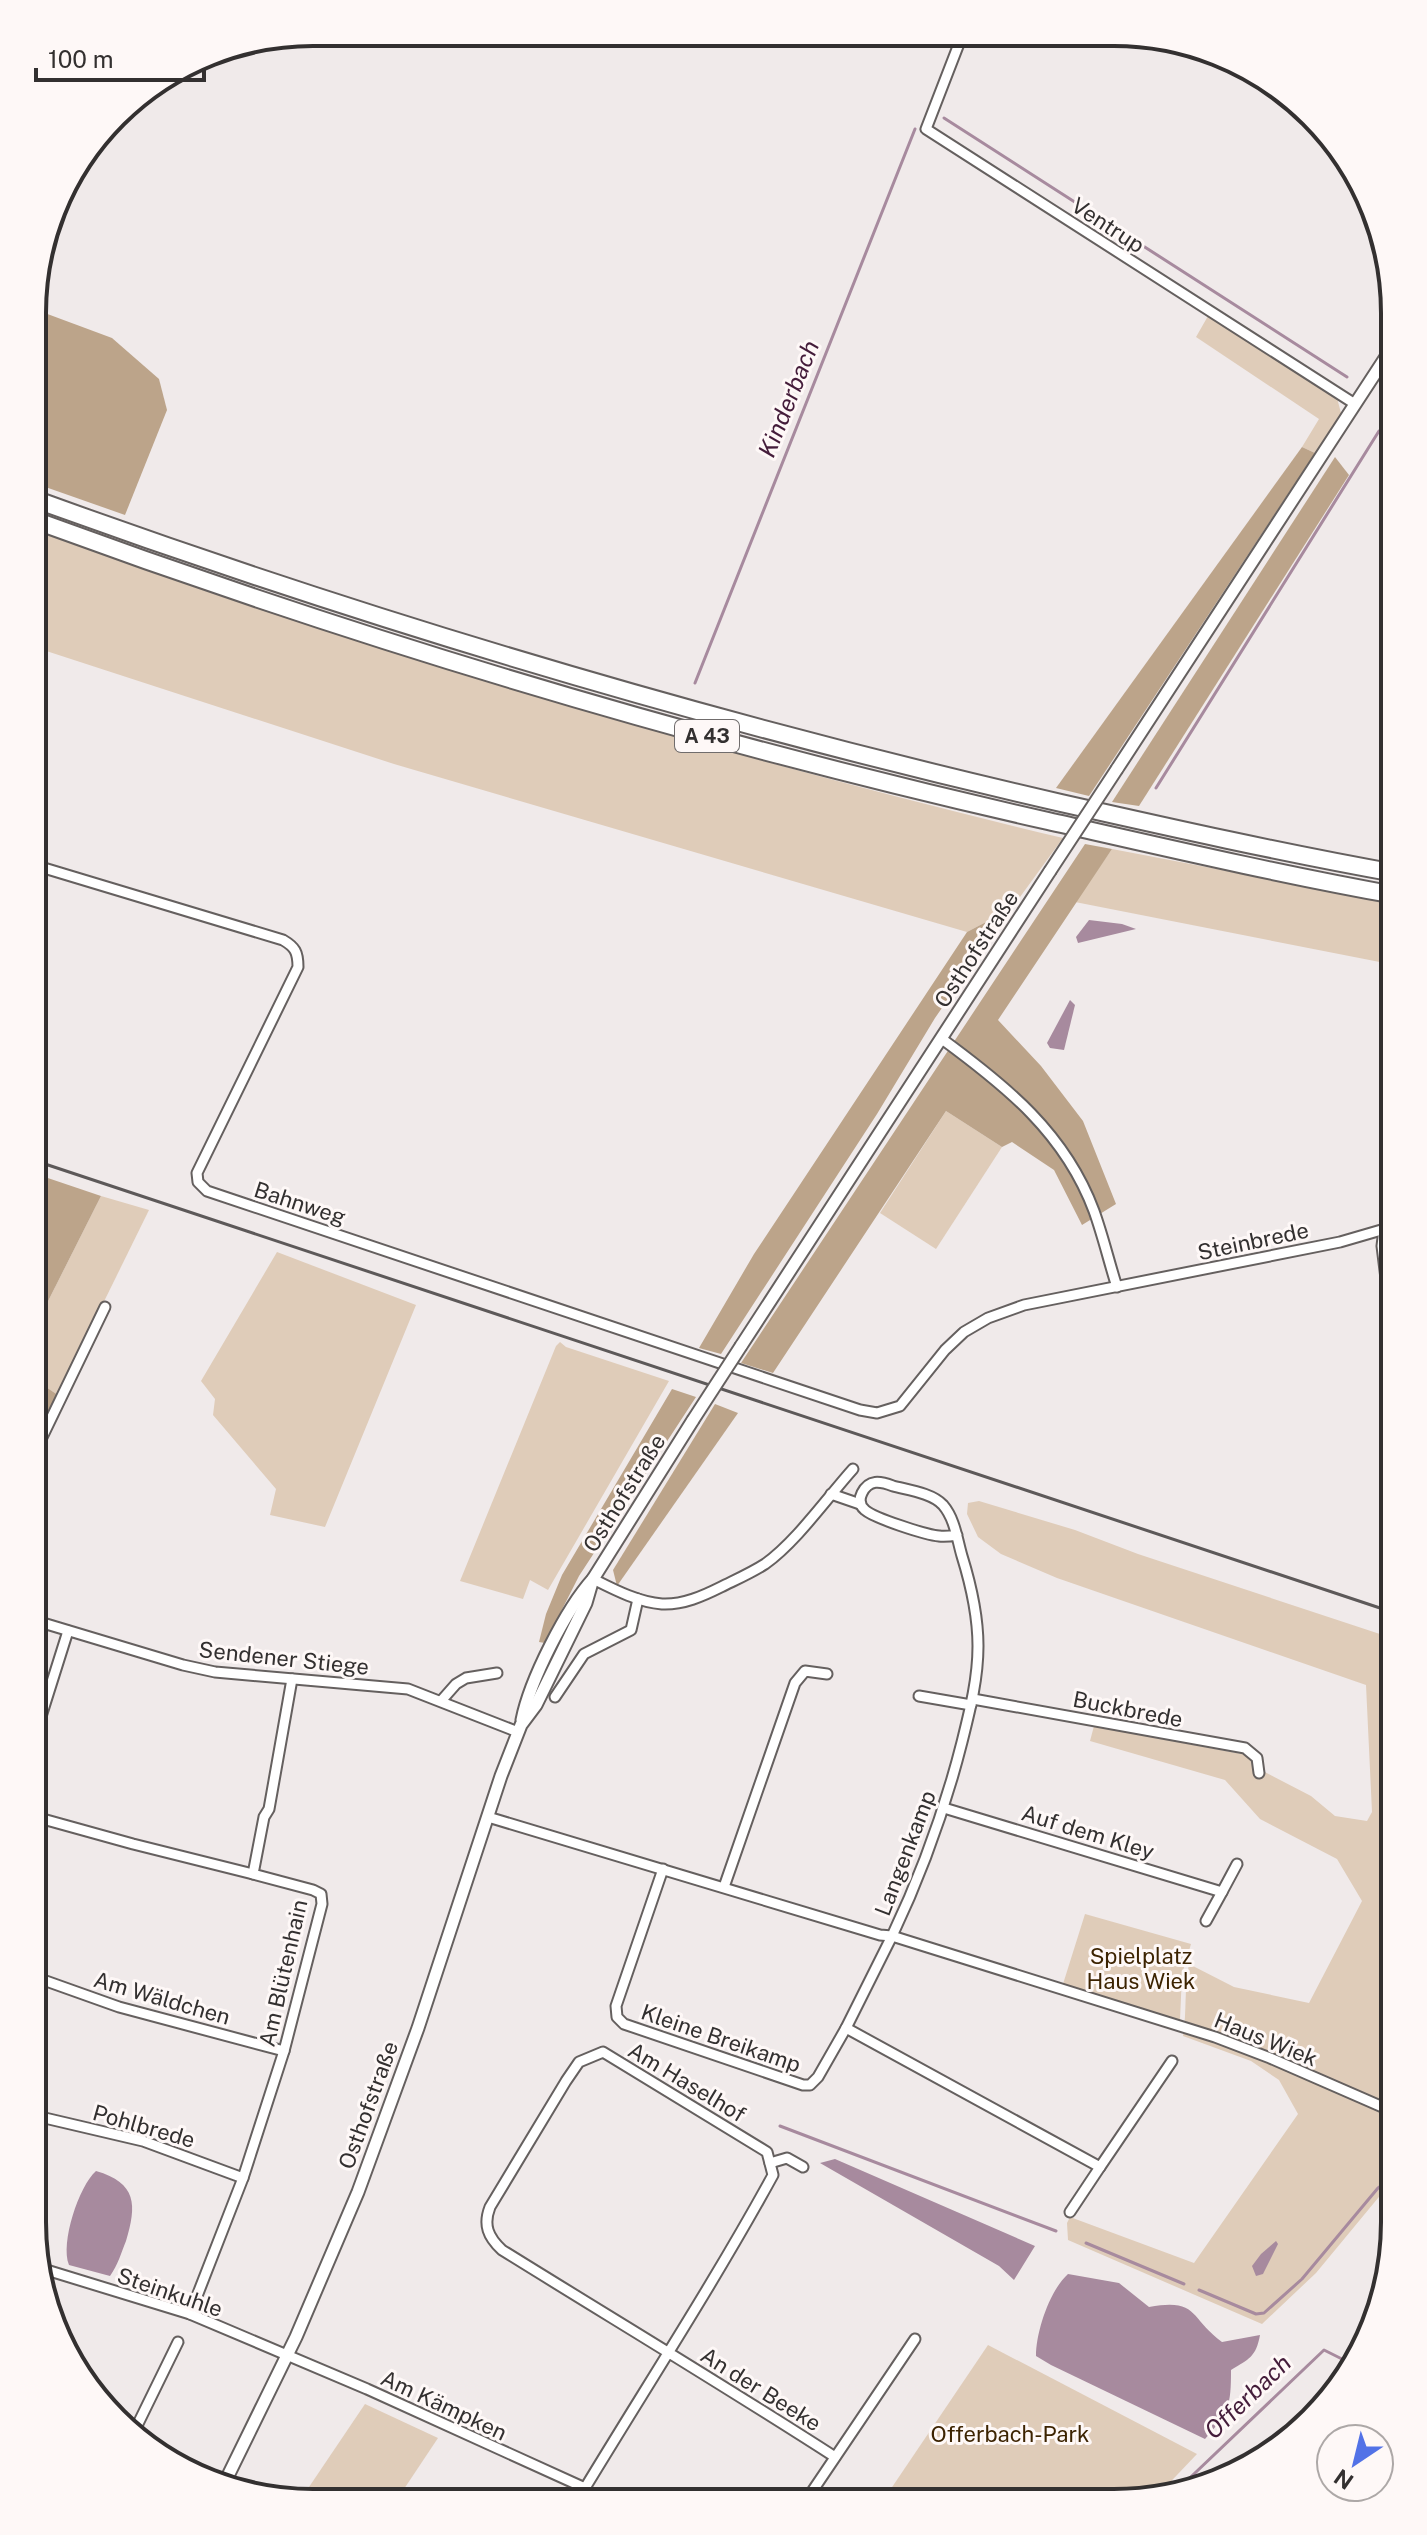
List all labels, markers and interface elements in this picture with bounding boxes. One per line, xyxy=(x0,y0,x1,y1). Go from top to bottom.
scale bar xyxy=(36,32,204,82)
text: 100 m xyxy=(48,45,114,73)
street label: Ventrup xyxy=(1067,192,1149,258)
water label: Kinderbach xyxy=(752,336,824,461)
road number: A 43 xyxy=(675,720,739,752)
street label: Osthofstraße xyxy=(929,886,1023,1012)
street label: Bahnweg xyxy=(251,1176,349,1230)
street label: Steinbrede xyxy=(1195,1217,1311,1265)
street label: Osthofstraße xyxy=(577,1429,671,1557)
street label: Sendener Stiege xyxy=(198,1636,370,1680)
street label: Buckbrede xyxy=(1071,1686,1185,1732)
street label: Langenkamp xyxy=(869,1787,941,1919)
street label: Auf dem Kley xyxy=(1019,1800,1158,1865)
street label: Am Blütenhain xyxy=(253,1897,313,2049)
park label: Spielplatz Haus Wiek xyxy=(1087,1943,1195,1994)
street label: Am Wäldchen xyxy=(91,1966,233,2030)
street label: Kleine Breikamp xyxy=(638,1999,804,2077)
street label: Haus Wiek xyxy=(1211,2007,1321,2071)
street label: Am Haselhof xyxy=(624,2037,751,2127)
street label: Osthofstraße xyxy=(333,2038,403,2172)
street label: Pohlbrede xyxy=(90,2099,198,2153)
street label: Steinkuhle xyxy=(114,2262,226,2322)
street label: An der Beeke xyxy=(696,2342,826,2436)
water label: Offerbach xyxy=(1198,2348,1296,2444)
street label: Am Kämpken xyxy=(377,2364,511,2446)
park label: Offerbach-Park xyxy=(931,2421,1089,2447)
north arrow xyxy=(1315,2423,1395,2503)
text: N xyxy=(1329,2464,1358,2495)

